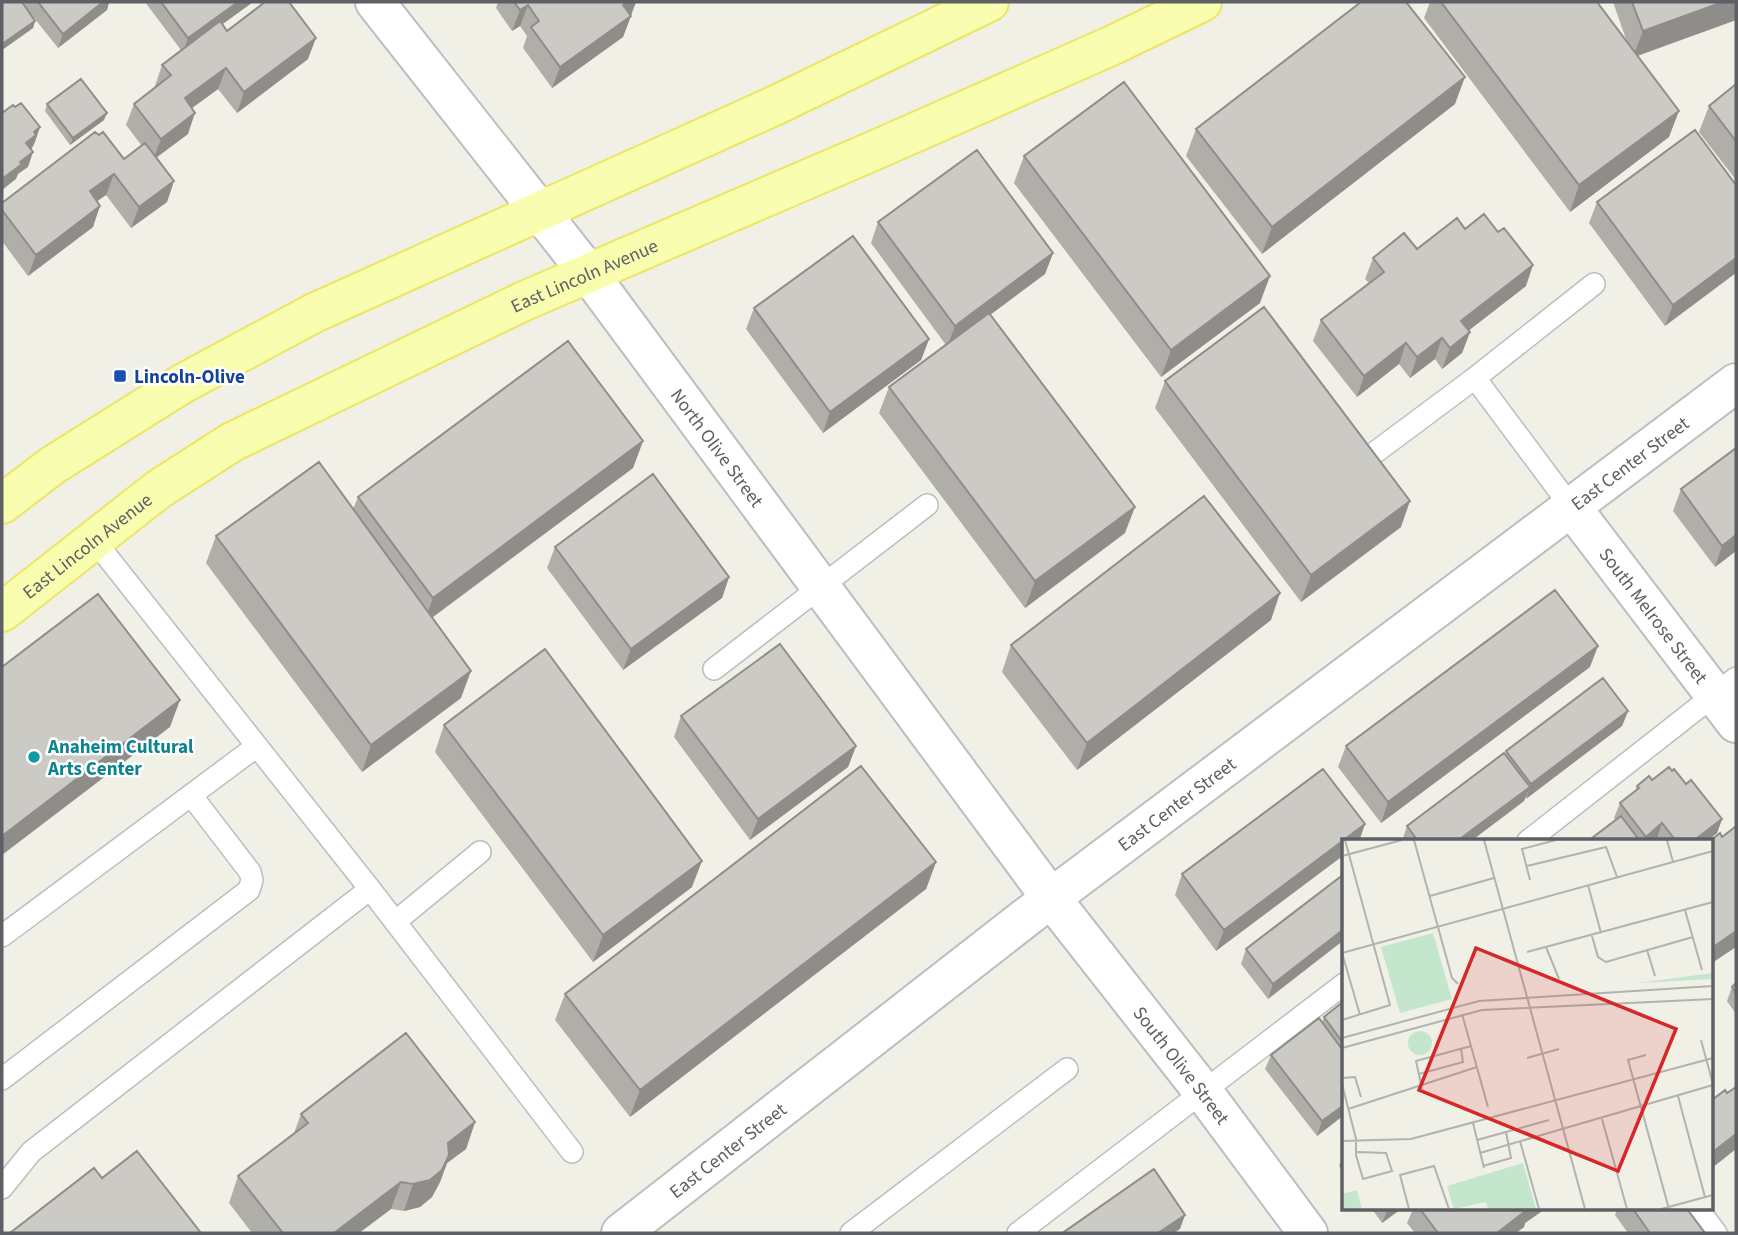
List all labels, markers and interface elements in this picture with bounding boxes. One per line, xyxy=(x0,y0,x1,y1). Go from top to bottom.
street label: East Lincoln Avenue xyxy=(507,233,663,320)
place label: Lincoln-Olive xyxy=(134,364,245,391)
marker: Lincoln-Olive xyxy=(112,368,128,384)
street label: North Olive Street xyxy=(663,383,770,514)
street label: East Center Street xyxy=(1566,410,1696,518)
street label: East Lincoln Avenue xyxy=(17,487,158,606)
street label: South Melrose Street xyxy=(1592,542,1714,691)
place label: Anaheim Cultural Arts Center xyxy=(47,734,194,783)
marker: Anaheim Cultural Arts Center xyxy=(26,749,42,765)
street label: East Center Street xyxy=(1113,751,1243,858)
inset map xyxy=(1342,839,1714,1210)
street label: South Olive Street xyxy=(1126,1001,1235,1131)
street label: East Center Street xyxy=(664,1097,793,1205)

